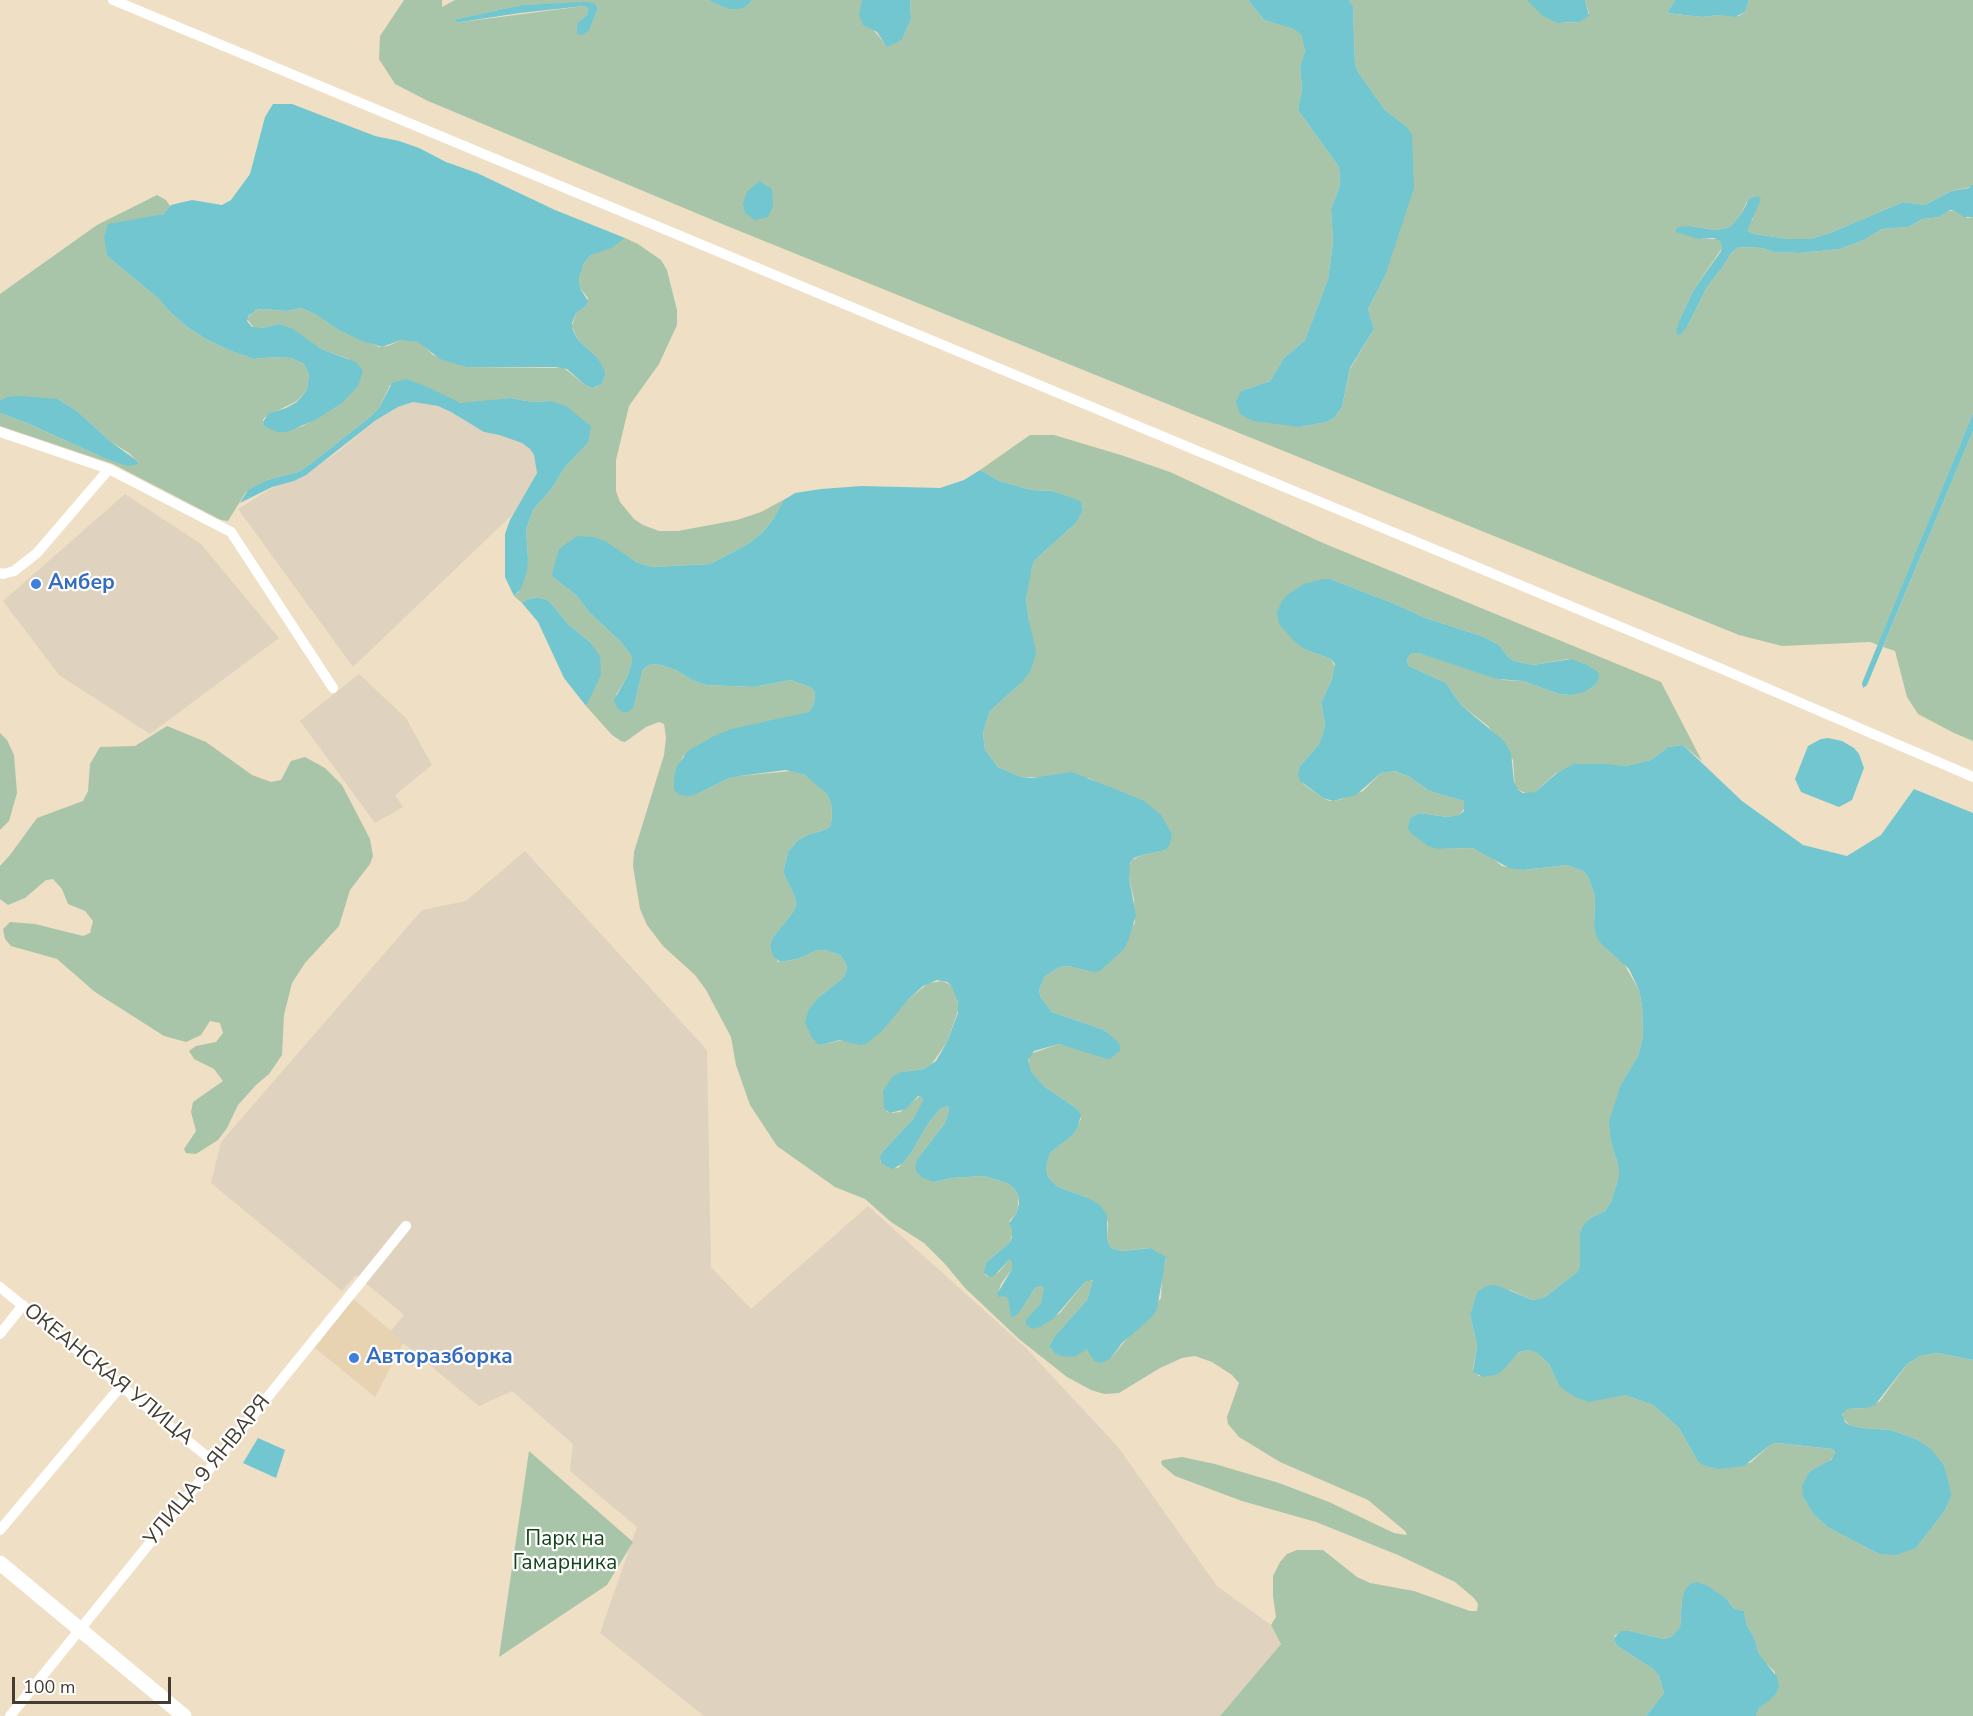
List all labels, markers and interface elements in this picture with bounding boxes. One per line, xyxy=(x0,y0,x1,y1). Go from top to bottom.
place label: Амбер xyxy=(48,571,115,597)
marker: Амбер xyxy=(29,577,43,591)
street label: ОКЕАНСКАЯ УЛИЦА xyxy=(18,1299,198,1451)
place label: Авторазборка xyxy=(366,1345,513,1371)
marker: Авторазборка xyxy=(347,1351,361,1365)
street label: УЛИЦА 9 ЯНВАРЯ xyxy=(139,1391,277,1551)
park label: Парк на Гамарника xyxy=(513,1527,617,1577)
scale bar xyxy=(15,1665,174,1703)
text: 100 m xyxy=(23,1675,75,1699)

